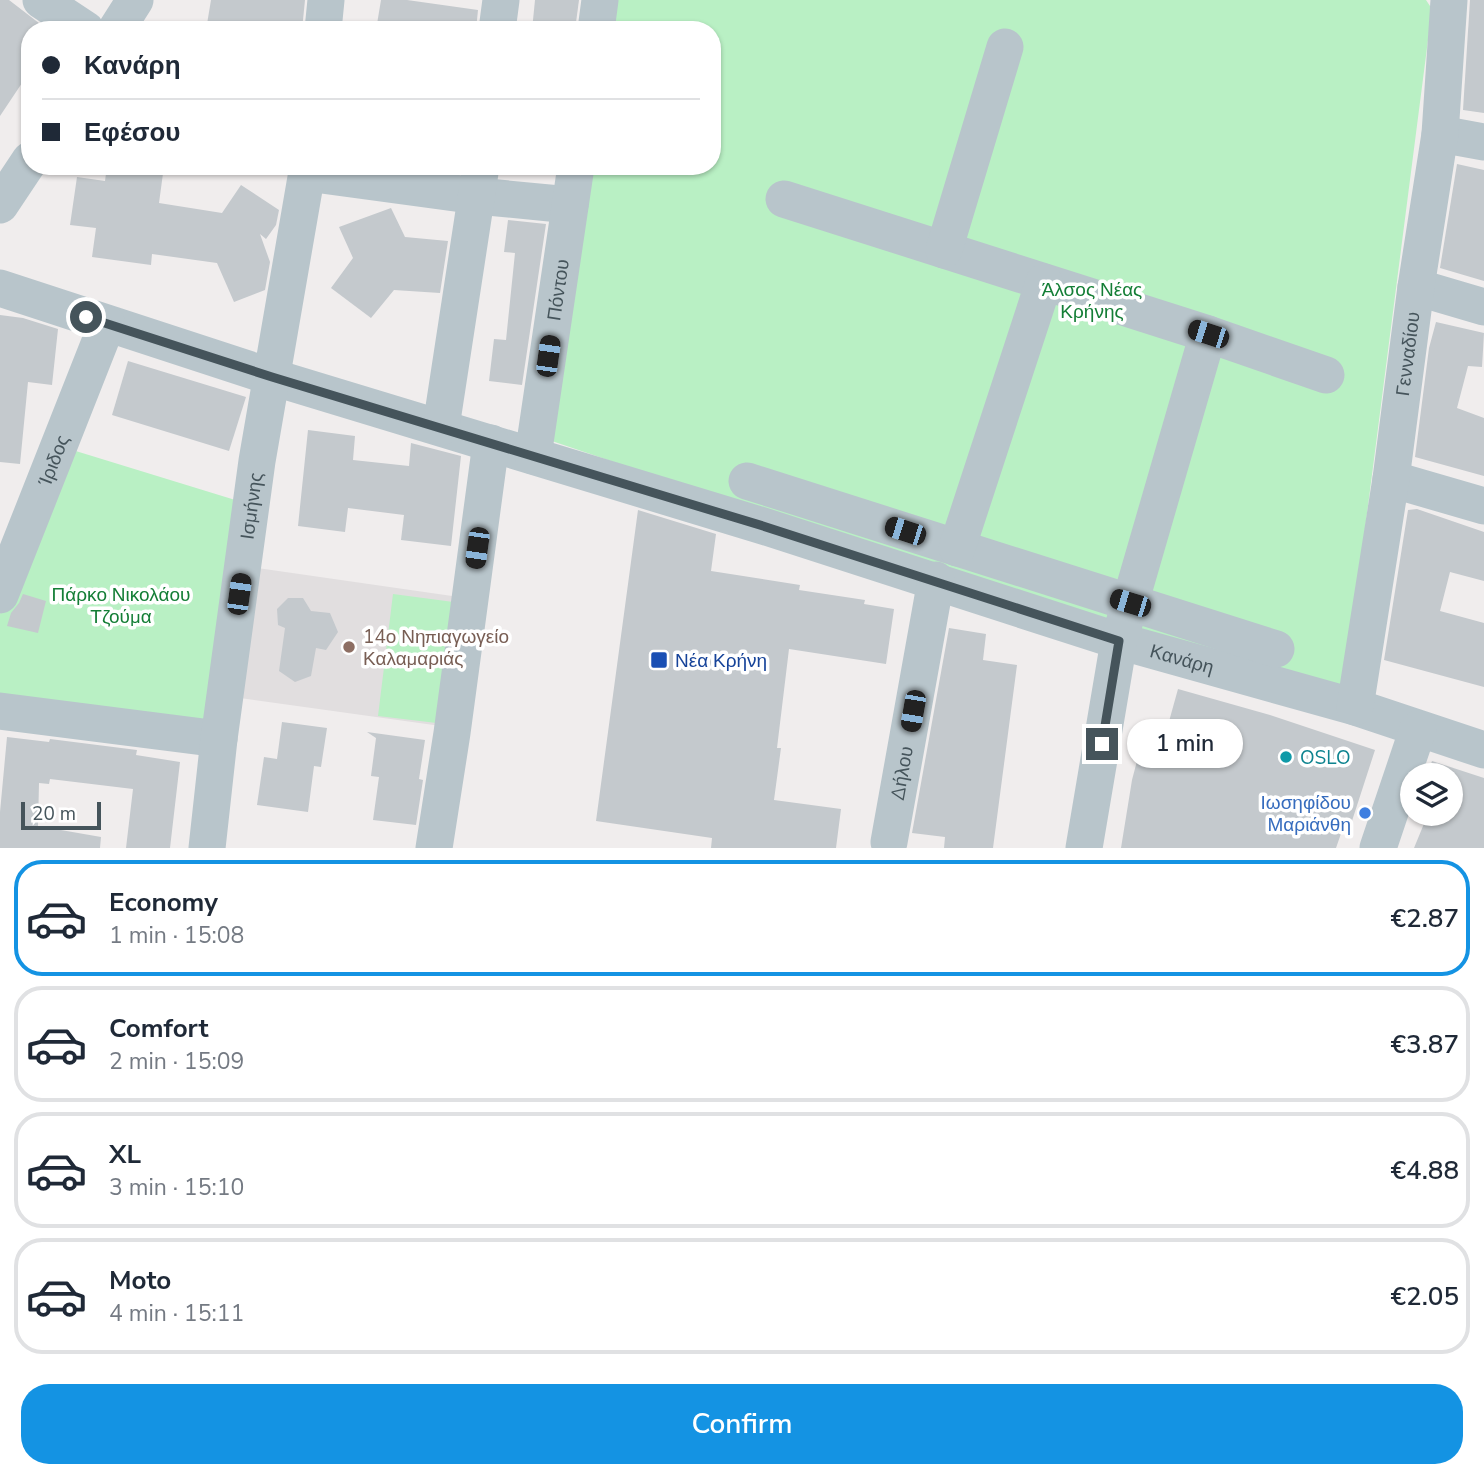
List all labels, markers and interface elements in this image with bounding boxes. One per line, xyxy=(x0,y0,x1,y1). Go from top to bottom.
text: Κανάρη xyxy=(84,48,181,83)
text: Εφέσου xyxy=(84,115,180,150)
street label: Πόντου xyxy=(541,257,576,323)
park label: Άλσος Νέας Κρήνης xyxy=(1042,277,1142,325)
route start xyxy=(70,301,102,333)
street label: Γενναδίου xyxy=(1390,310,1427,398)
car xyxy=(1185,318,1232,350)
car xyxy=(535,334,562,378)
street label: Ίριδος xyxy=(32,431,76,491)
street label: Ισμήνης xyxy=(234,471,269,541)
car xyxy=(882,515,929,547)
car xyxy=(464,526,491,570)
car xyxy=(226,572,253,616)
park label: Πάρκο Νικολάου Τζούμα xyxy=(52,582,190,630)
car xyxy=(1107,587,1154,619)
place label: 14ο Νηπιαγωγείο Καλαμαριάς xyxy=(363,624,509,672)
street label: Κανάρη xyxy=(1147,638,1217,681)
marker: 14ο Νηπιαγωγείο Καλαμαριάς xyxy=(341,639,357,655)
place label: Νέα Κρήνη xyxy=(675,648,767,674)
marker: Νέα Κρήνη xyxy=(649,650,669,670)
car xyxy=(900,688,927,734)
callout: 1 min xyxy=(1126,720,1242,768)
route end xyxy=(1086,728,1118,760)
text: 1 min xyxy=(1156,728,1214,759)
street label: Δήλου xyxy=(885,744,920,802)
place label: OSLO xyxy=(1300,745,1350,771)
marker: OSLO xyxy=(1278,749,1294,765)
map controls xyxy=(1400,763,1463,826)
button: layers xyxy=(1400,763,1463,826)
place label: Ιωσηφίδου Μαριάνθη xyxy=(1261,790,1351,838)
scale bar xyxy=(21,799,102,831)
text: 20 m xyxy=(32,801,76,827)
marker: Ιωσηφίδου Μαριάνθη xyxy=(1357,805,1373,821)
text: Economy xyxy=(109,885,218,920)
icon: car xyxy=(25,887,88,950)
text: €2.87 xyxy=(1390,901,1459,936)
text: 1 min · 15:08 xyxy=(109,920,244,951)
text: Comfort xyxy=(109,1011,209,1046)
icon: car xyxy=(25,1013,88,1076)
text: €3.87 xyxy=(1390,1027,1459,1062)
text: 2 min · 15:09 xyxy=(109,1046,244,1077)
text: XL xyxy=(109,1137,141,1172)
icon: car xyxy=(25,1139,88,1202)
text: €4.88 xyxy=(1390,1153,1459,1188)
text: 3 min · 15:10 xyxy=(109,1172,244,1203)
text: Moto xyxy=(109,1263,171,1298)
icon: car xyxy=(25,1265,88,1328)
text: €2.05 xyxy=(1390,1279,1459,1314)
text: 4 min · 15:11 xyxy=(109,1298,244,1329)
button: Confirm xyxy=(21,1384,1463,1464)

